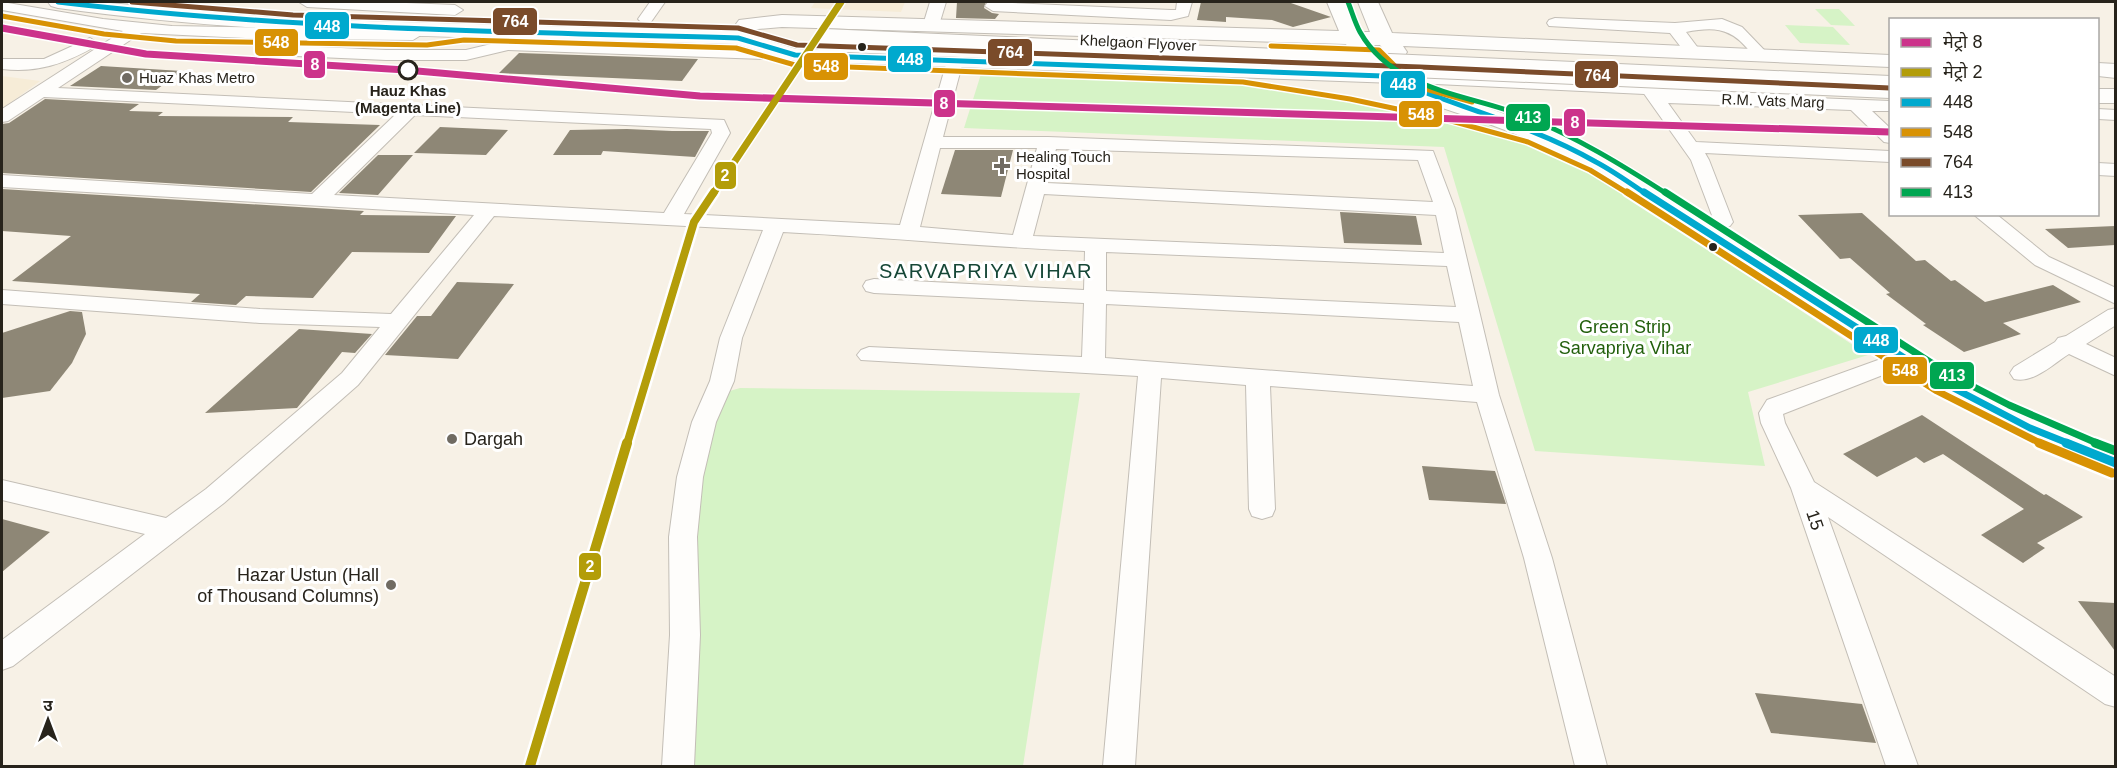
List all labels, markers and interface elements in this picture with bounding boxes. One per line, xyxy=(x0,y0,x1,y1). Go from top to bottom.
line badge: 764 xyxy=(492,7,538,36)
line badge: 448 xyxy=(304,11,350,40)
text: 764 xyxy=(502,13,528,30)
text: 448 xyxy=(314,18,340,35)
legend xyxy=(1889,18,2099,216)
line badge: 548 xyxy=(254,28,299,57)
street label: Khelgaon Flyover xyxy=(1079,31,1197,54)
text: मेट्रो 8 xyxy=(1943,31,1983,52)
text: 548 xyxy=(263,34,289,51)
line badge: 764 xyxy=(987,38,1033,67)
unlabelled marker xyxy=(856,41,868,53)
text: 764 xyxy=(997,44,1023,61)
line badge: 448 xyxy=(887,45,932,73)
line badge: 8 xyxy=(303,50,326,79)
text: 448 xyxy=(897,51,923,68)
line badge: 548 xyxy=(803,52,849,81)
text: 8 xyxy=(311,56,320,73)
text: 548 xyxy=(813,58,839,75)
marker: Hauz Khas (Magenta Line) xyxy=(398,60,418,80)
line badge: 764 xyxy=(1574,60,1619,89)
text: मेट्रो 2 xyxy=(1943,61,1983,82)
text: 764 xyxy=(1584,67,1610,84)
place label: Huaz Khas Metro xyxy=(139,69,255,86)
line badge: 448 xyxy=(1380,70,1426,99)
marker: Huaz Khas Metro xyxy=(120,71,134,85)
text: 448 xyxy=(1390,76,1416,93)
place label: Hauz Khas (Magenta Line) xyxy=(355,82,461,116)
line badge: 8 xyxy=(933,89,956,118)
street label: R.M. Vats Marg xyxy=(1721,90,1825,111)
text: 448 xyxy=(1943,92,1973,112)
text: 8 xyxy=(940,95,949,112)
line badge: 548 xyxy=(1398,100,1443,128)
line badge: 413 xyxy=(1505,103,1551,132)
text: 548 xyxy=(1408,106,1434,123)
line badge: 8 xyxy=(1563,108,1586,137)
text: 413 xyxy=(1515,109,1541,126)
text: 8 xyxy=(1571,114,1580,131)
text: 548 xyxy=(1943,122,1973,142)
place label: Healing Touch Hospital xyxy=(1016,148,1111,182)
text: 764 xyxy=(1943,152,1973,172)
marker: Healing Touch Hospital xyxy=(993,157,1011,175)
line badge: 2 xyxy=(714,161,737,190)
text: 2 xyxy=(721,167,730,184)
text: 413 xyxy=(1943,182,1973,202)
unlabelled marker xyxy=(1707,241,1719,253)
district label: SARVAPRIYA VIHAR xyxy=(879,260,1093,282)
park label: Green Strip Sarvapriya Vihar xyxy=(1559,317,1691,358)
line badge: 448 xyxy=(1853,326,1899,354)
text: 448 xyxy=(1863,332,1889,349)
line badge: 548 xyxy=(1882,356,1928,385)
line badge: 413 xyxy=(1929,361,1975,390)
text: 548 xyxy=(1892,362,1918,379)
text: 413 xyxy=(1939,367,1965,384)
place label: Dargah xyxy=(464,429,523,449)
marker: Dargah xyxy=(445,432,459,446)
street label: 15 xyxy=(1802,507,1828,533)
line badge: 2 xyxy=(578,552,602,581)
text: 2 xyxy=(586,558,595,575)
place label: Hazar Ustun (Hall of Thousand Columns) xyxy=(197,565,379,606)
marker: Hazar Ustun (Hall of Thousand Columns) xyxy=(384,578,398,592)
north arrow xyxy=(18,690,78,750)
text: उ xyxy=(43,697,53,714)

